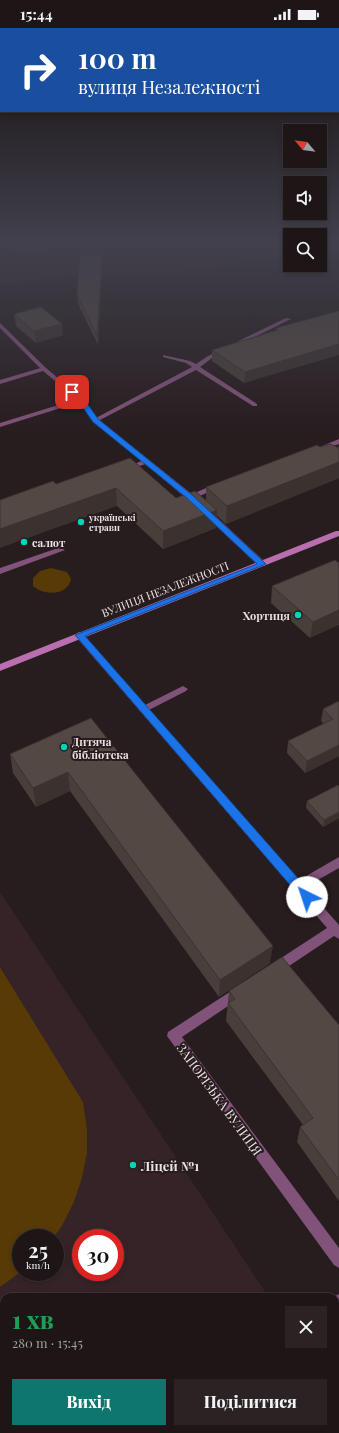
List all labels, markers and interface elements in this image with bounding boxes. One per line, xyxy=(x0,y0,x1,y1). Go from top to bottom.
text: 15:44 xyxy=(20,4,53,24)
text: 100 m xyxy=(78,39,157,76)
icon: right xyxy=(12,44,64,96)
text: вулиця Незалежності xyxy=(78,75,260,99)
north arrow xyxy=(283,124,327,168)
map controls xyxy=(283,124,327,272)
button: sound xyxy=(283,176,327,220)
button: search xyxy=(283,228,327,272)
pin xyxy=(55,375,89,409)
icon: arrive xyxy=(61,381,83,403)
place label: українські страви xyxy=(88,511,136,533)
marker: українські страви xyxy=(76,517,86,527)
place label: салют xyxy=(32,535,66,550)
marker: салют xyxy=(19,537,29,547)
street label: ВУЛИЦЯ НЕЗАЛЕЖНОСТІ xyxy=(99,558,231,620)
place label: Хортиця xyxy=(243,608,291,623)
marker: Хортиця xyxy=(293,610,303,620)
place label: Дитяча бібліотека xyxy=(72,734,129,762)
marker: Дитяча бібліотека xyxy=(59,742,69,752)
position arrow xyxy=(286,876,328,918)
street label: ЗАПОРІЗЬКА ВУЛИЦЯ xyxy=(174,1040,266,1158)
place label: Ліцей №1 xyxy=(140,1157,199,1174)
marker: Ліцей №1 xyxy=(128,1160,138,1170)
speed limit sign: 30 xyxy=(72,1229,124,1281)
text: 25 xyxy=(28,1236,48,1263)
text: km/h xyxy=(26,1258,50,1272)
text: 1 хв xyxy=(12,1303,54,1335)
button: close xyxy=(285,1306,327,1348)
text: 280 m · 15:45 xyxy=(12,1334,83,1351)
button: Вихід xyxy=(12,1379,166,1425)
button: Поділитися xyxy=(174,1379,327,1425)

